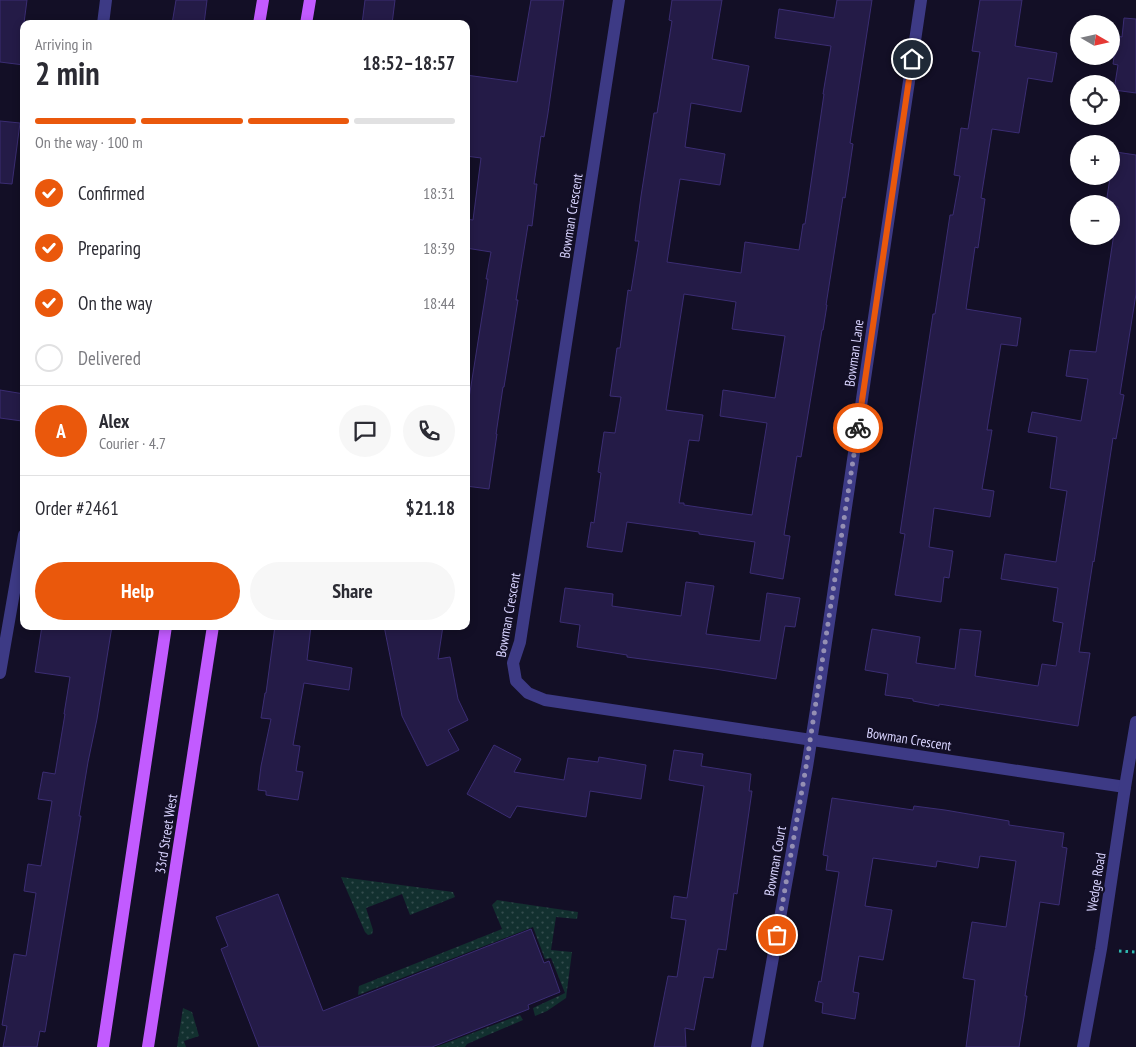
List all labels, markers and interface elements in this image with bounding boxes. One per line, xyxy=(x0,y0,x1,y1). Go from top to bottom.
north arrow xyxy=(1070,15,1120,65)
map controls xyxy=(1070,15,1120,245)
text: Arriving in xyxy=(35,34,92,54)
pin xyxy=(891,38,933,80)
icon: home xyxy=(898,45,926,73)
text: 18:52–18:57 xyxy=(362,51,455,75)
text: 2 min xyxy=(35,52,100,94)
button: locate xyxy=(1070,75,1120,125)
text: On the way · 100 m xyxy=(35,132,143,152)
button: + xyxy=(1070,135,1120,185)
street label: Bowman Crescent xyxy=(555,172,587,260)
icon: check xyxy=(35,179,63,207)
text: Confirmed xyxy=(78,181,145,205)
text: 18:31 xyxy=(423,183,455,203)
button: − xyxy=(1070,195,1120,245)
icon: check xyxy=(35,234,63,262)
text: Preparing xyxy=(78,236,141,260)
text: 18:39 xyxy=(423,238,455,258)
icon: check xyxy=(35,289,63,317)
text: On the way xyxy=(78,291,152,315)
text: 18:44 xyxy=(423,293,455,313)
street label: Bowman Lane xyxy=(840,318,868,388)
text: Delivered xyxy=(78,346,141,370)
courier xyxy=(833,403,883,453)
button: chat xyxy=(339,405,391,457)
button: phone xyxy=(403,405,455,457)
text: Alex xyxy=(99,409,129,433)
icon: bike xyxy=(844,414,872,442)
text: A xyxy=(56,419,66,443)
text: Courier · 4.7 xyxy=(99,433,166,453)
text: Order #2461 xyxy=(35,496,119,520)
text: $21.18 xyxy=(406,496,455,520)
button: Help xyxy=(35,562,240,620)
button: Share xyxy=(250,562,455,620)
street label: Bowman Crescent xyxy=(492,571,524,659)
street label: Bowman Crescent xyxy=(865,723,953,755)
street label: 33rd Street West xyxy=(151,793,181,875)
street label: Bowman Court xyxy=(760,824,790,897)
street label: Wedge Road xyxy=(1082,851,1110,913)
pin xyxy=(756,914,798,956)
icon: bag xyxy=(763,921,791,949)

